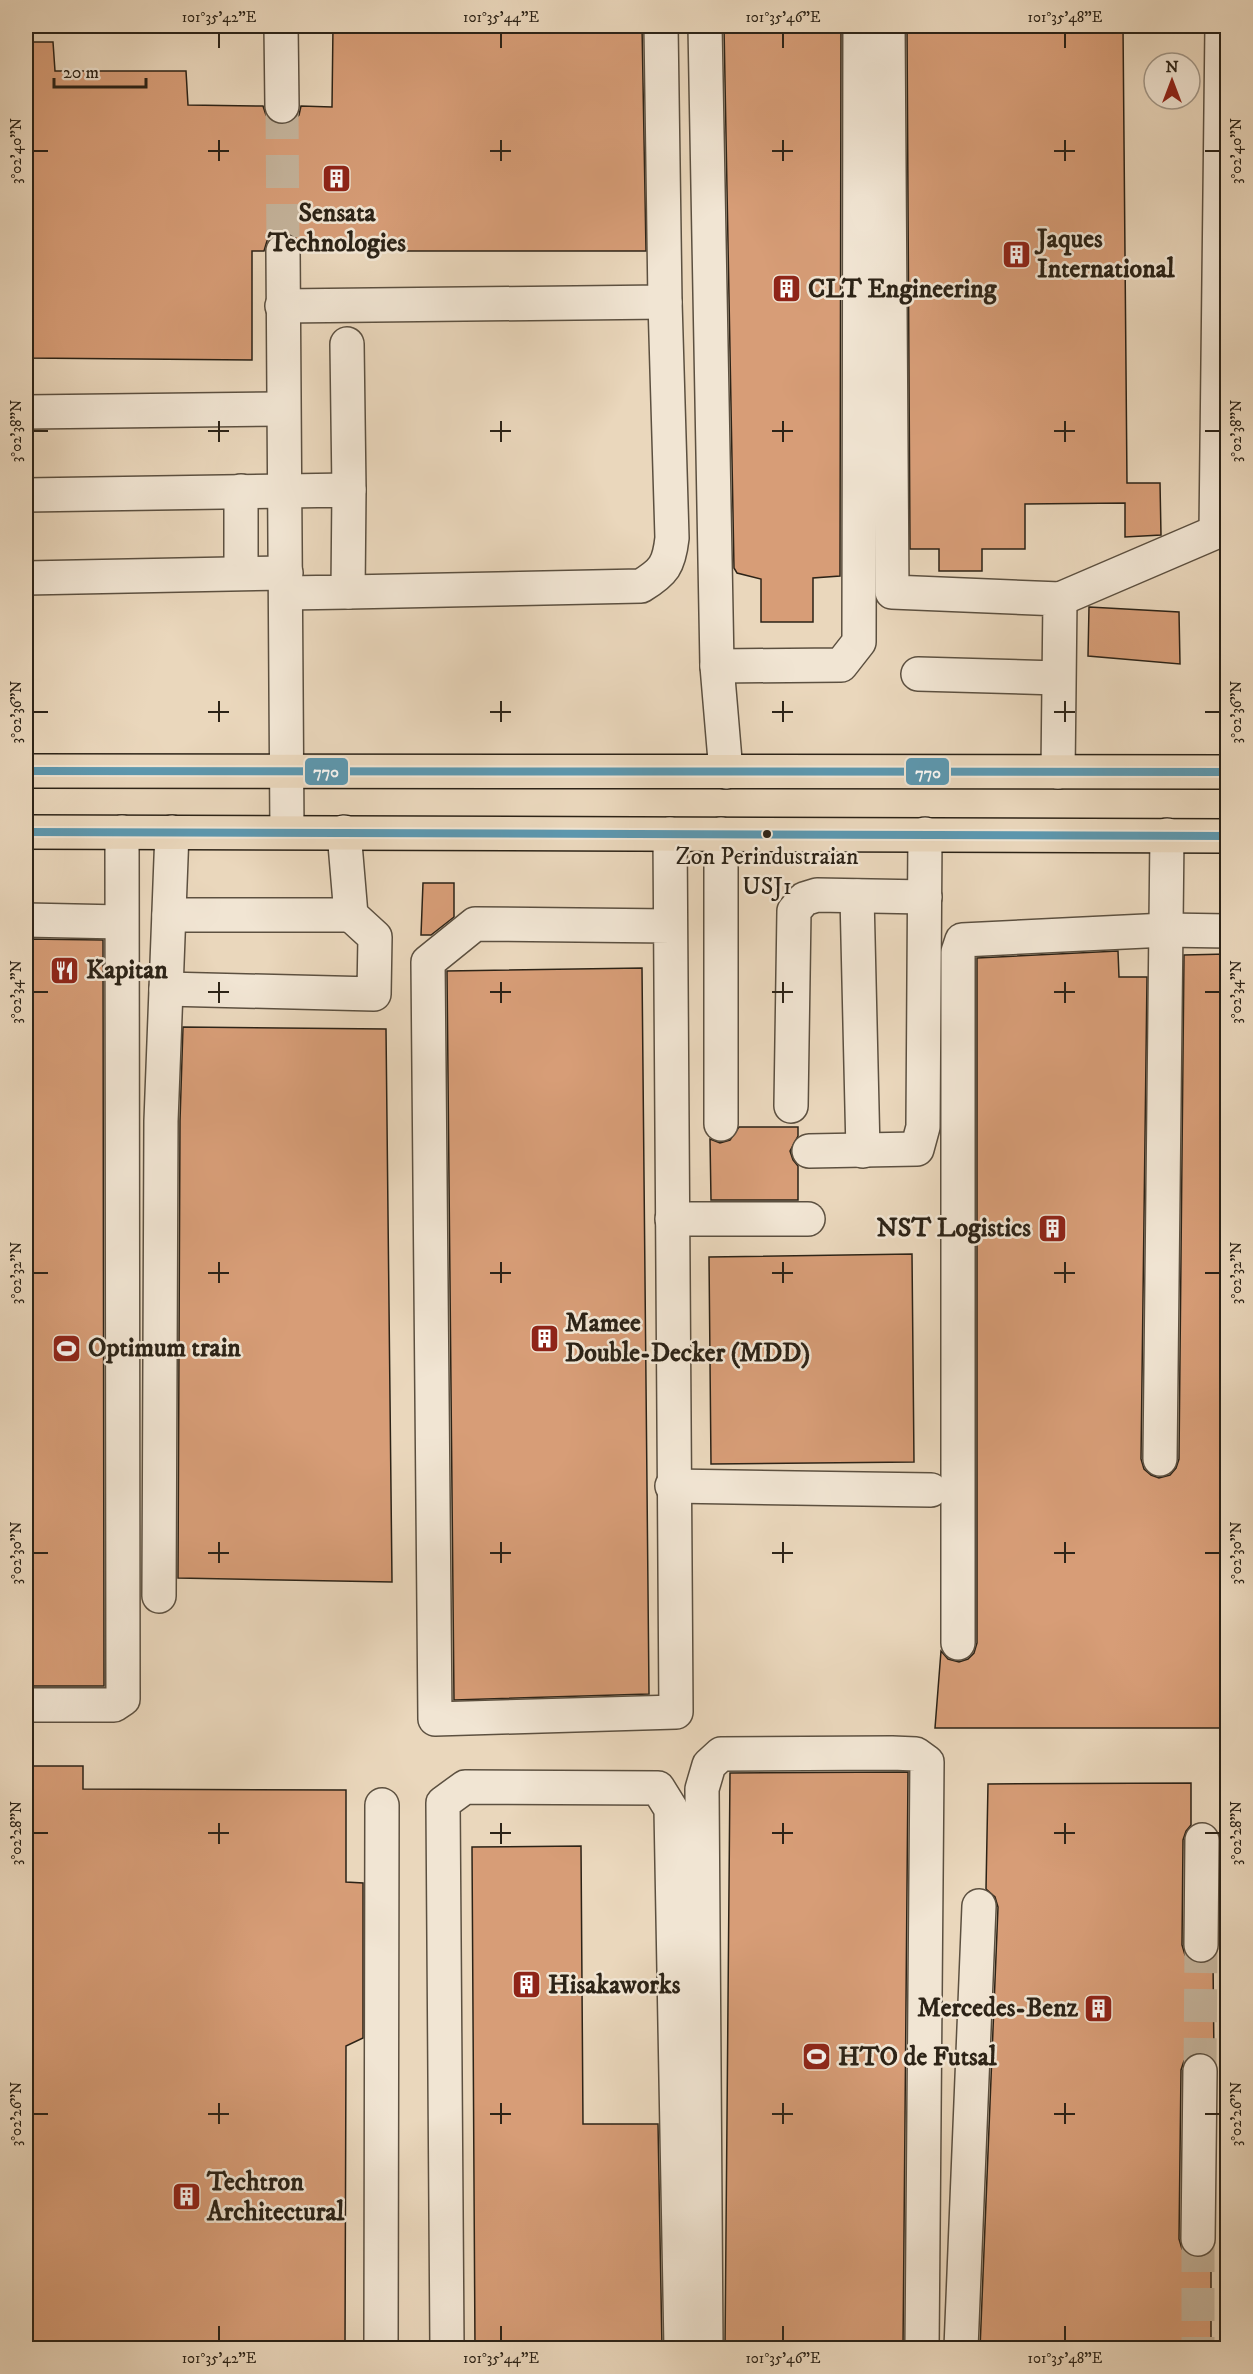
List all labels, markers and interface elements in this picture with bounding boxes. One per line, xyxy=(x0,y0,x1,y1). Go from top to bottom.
text: 101°35'42"E xyxy=(182,8,257,27)
text: 101°35'44"E xyxy=(463,8,539,27)
text: 101°35'46"E xyxy=(745,8,821,27)
text: 101°35'48"E xyxy=(1028,8,1103,27)
scale bar xyxy=(54,51,146,89)
north arrow xyxy=(1142,51,1202,111)
text: N xyxy=(1165,57,1179,77)
text: 20 m xyxy=(63,62,99,84)
text: 3°02'40"N xyxy=(7,118,26,184)
text: 3°02'40"N xyxy=(1227,118,1246,184)
building icon: Sensata Technologies xyxy=(321,163,353,195)
place label: Sensata Technologies xyxy=(267,197,406,260)
place label: Jaques International xyxy=(1034,223,1176,286)
building icon: Jaques International xyxy=(1000,238,1032,270)
building icon: CLT Engineering xyxy=(771,273,803,305)
place label: CLT Engineering xyxy=(808,273,998,306)
text: 3°02'38"N xyxy=(7,400,26,462)
text: 3°02'38"N xyxy=(1227,400,1246,462)
text: 3°02'36"N xyxy=(7,681,26,743)
text: 3°02'36"N xyxy=(1227,681,1246,743)
line badge: 770 xyxy=(304,757,349,786)
line badge: 770 xyxy=(905,757,950,786)
text: 770 xyxy=(313,762,339,782)
text: 770 xyxy=(915,763,941,783)
marker: Zon Perindustraian USJ1 xyxy=(761,828,773,840)
place label: Zon Perindustraian USJ1 xyxy=(675,842,859,902)
restaurant icon: Kapitan xyxy=(49,954,81,986)
place label: Kapitan xyxy=(86,954,168,987)
text: 3°02'34"N xyxy=(7,960,26,1024)
text: 3°02'34"N xyxy=(1227,960,1246,1024)
place label: NST Logistics xyxy=(877,1212,1031,1245)
building icon: NST Logistics xyxy=(1036,1212,1068,1244)
text: 3°02'32"N xyxy=(7,1242,26,1304)
text: 3°02'32"N xyxy=(1227,1242,1246,1304)
place label: Mamee Double-Decker (MDD) xyxy=(565,1307,810,1370)
building icon: Mamee Double-Decker (MDD) xyxy=(528,1322,560,1354)
sports icon: Optimum train xyxy=(51,1332,83,1364)
place label: Optimum train xyxy=(88,1332,241,1365)
text: 3°02'30"N xyxy=(7,1521,26,1585)
text: 3°02'30"N xyxy=(1227,1521,1246,1585)
text: 3°02'28"N xyxy=(7,1801,26,1865)
text: 3°02'28"N xyxy=(1227,1801,1246,1865)
building icon: Hisakaworks xyxy=(511,1969,543,2001)
place label: Hisakaworks xyxy=(548,1969,681,2002)
place label: Mercedes-Benz xyxy=(917,1992,1079,2025)
building icon: Mercedes-Benz xyxy=(1083,1992,1115,2024)
sports icon: HTO de Futsal xyxy=(801,2041,833,2073)
place label: HTO de Futsal xyxy=(838,2041,998,2074)
text: 3°02'26"N xyxy=(7,2082,26,2146)
text: 3°02'26"N xyxy=(1227,2082,1246,2146)
place label: Techtron Architectural xyxy=(206,2166,345,2229)
building icon: Techtron Architectural xyxy=(170,2181,202,2213)
text: 101°35'42"E xyxy=(182,2349,257,2368)
text: 101°35'44"E xyxy=(463,2349,539,2368)
text: 101°35'46"E xyxy=(745,2349,821,2368)
text: 101°35'48"E xyxy=(1028,2349,1103,2368)

